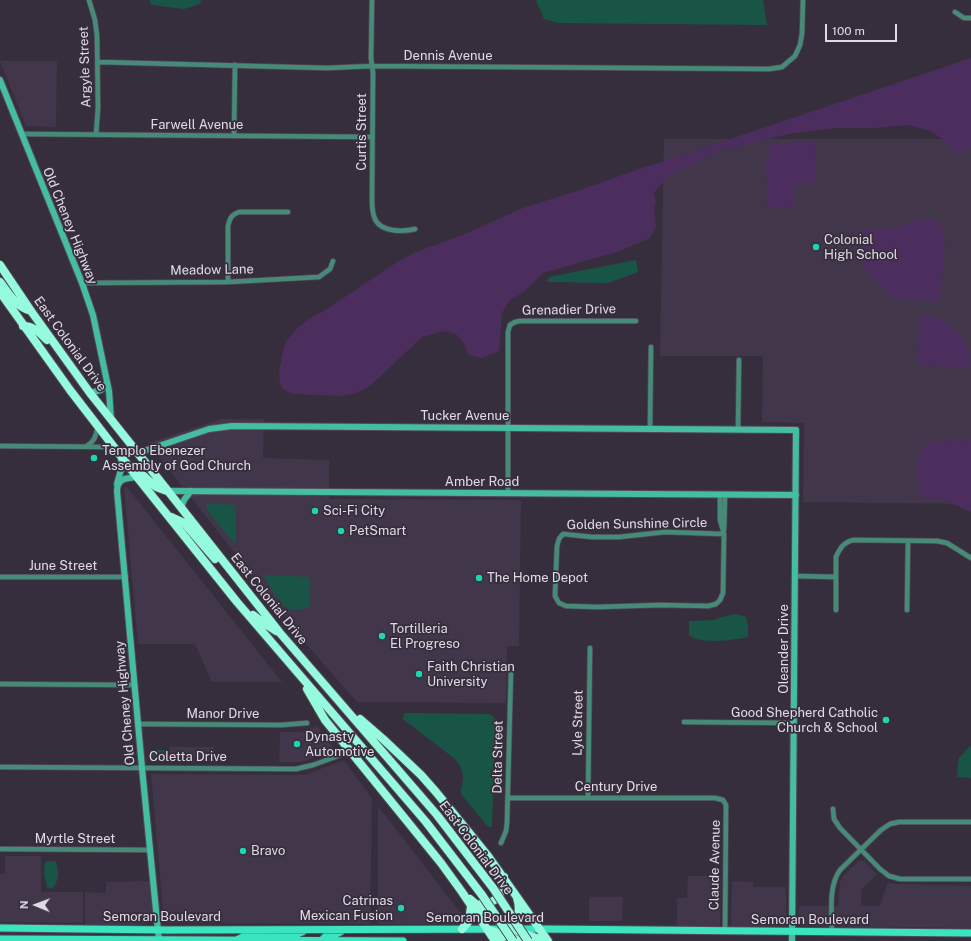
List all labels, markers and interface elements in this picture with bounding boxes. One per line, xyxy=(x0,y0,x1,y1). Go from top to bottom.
scale bar xyxy=(827,16,899,42)
text: 100 m xyxy=(832,24,865,38)
street label: Argyle Street xyxy=(76,26,94,108)
street label: Dennis Avenue xyxy=(404,48,492,64)
street label: Curtis Street xyxy=(354,93,370,171)
street label: Farwell Avenue xyxy=(151,117,243,133)
street label: Old Cheney Highway xyxy=(39,165,101,287)
place label: Colonial High School xyxy=(824,232,898,263)
marker: Colonial High School xyxy=(811,242,821,252)
street label: Meadow Lane xyxy=(170,261,254,279)
street label: East Colonial Drive xyxy=(30,294,110,394)
street label: Grenadier Drive xyxy=(522,301,616,319)
street label: Tucker Avenue xyxy=(421,408,509,424)
place label: Templo Ebenezer Assembly of God Church xyxy=(102,443,251,474)
marker: Templo Ebenezer Assembly of God Church xyxy=(89,453,99,463)
street label: Amber Road xyxy=(445,474,519,490)
place label: Sci-Fi City xyxy=(323,503,385,519)
marker: Sci-Fi City xyxy=(310,506,320,516)
street label: Golden Sunshine Circle xyxy=(567,515,707,533)
place label: PetSmart xyxy=(349,523,406,539)
marker: PetSmart xyxy=(336,526,346,536)
street label: East Colonial Drive xyxy=(227,550,311,648)
street label: June Street xyxy=(29,558,97,574)
place label: The Home Depot xyxy=(487,570,588,586)
marker: The Home Depot xyxy=(474,573,484,583)
street label: Oleander Drive xyxy=(776,604,792,694)
place label: Tortilleria El Progreso xyxy=(390,621,460,652)
marker: Tortilleria El Progreso xyxy=(377,631,387,641)
street label: Old Cheney Highway xyxy=(112,640,138,766)
place label: Faith Christian University xyxy=(427,659,515,690)
marker: Faith Christian University xyxy=(414,669,424,679)
street label: Lyle Street xyxy=(570,690,586,756)
place label: Good Shepherd Catholic Church & School xyxy=(731,705,878,736)
street label: Manor Drive xyxy=(187,706,259,722)
marker: Good Shepherd Catholic Church & School xyxy=(881,715,891,725)
street label: Delta Street xyxy=(490,720,506,794)
place label: Dynasty Automotive xyxy=(305,729,374,760)
marker: Dynasty Automotive xyxy=(292,739,302,749)
street label: Coletta Drive xyxy=(149,749,227,765)
street label: Century Drive xyxy=(575,779,657,795)
street label: East Colonial Drive xyxy=(436,798,516,898)
street label: Claude Avenue xyxy=(706,820,724,910)
street label: Myrtle Street xyxy=(35,831,115,847)
place label: Bravo xyxy=(251,843,285,859)
marker: Bravo xyxy=(238,846,248,856)
north arrow xyxy=(16,885,56,925)
place label: Catrinas Mexican Fusion xyxy=(299,893,393,924)
text: N xyxy=(18,900,30,909)
marker: Catrinas Mexican Fusion xyxy=(396,903,406,913)
street label: Semoran Boulevard xyxy=(103,909,221,925)
street label: Semoran Boulevard xyxy=(426,910,544,926)
street label: Semoran Boulevard xyxy=(751,912,869,928)

